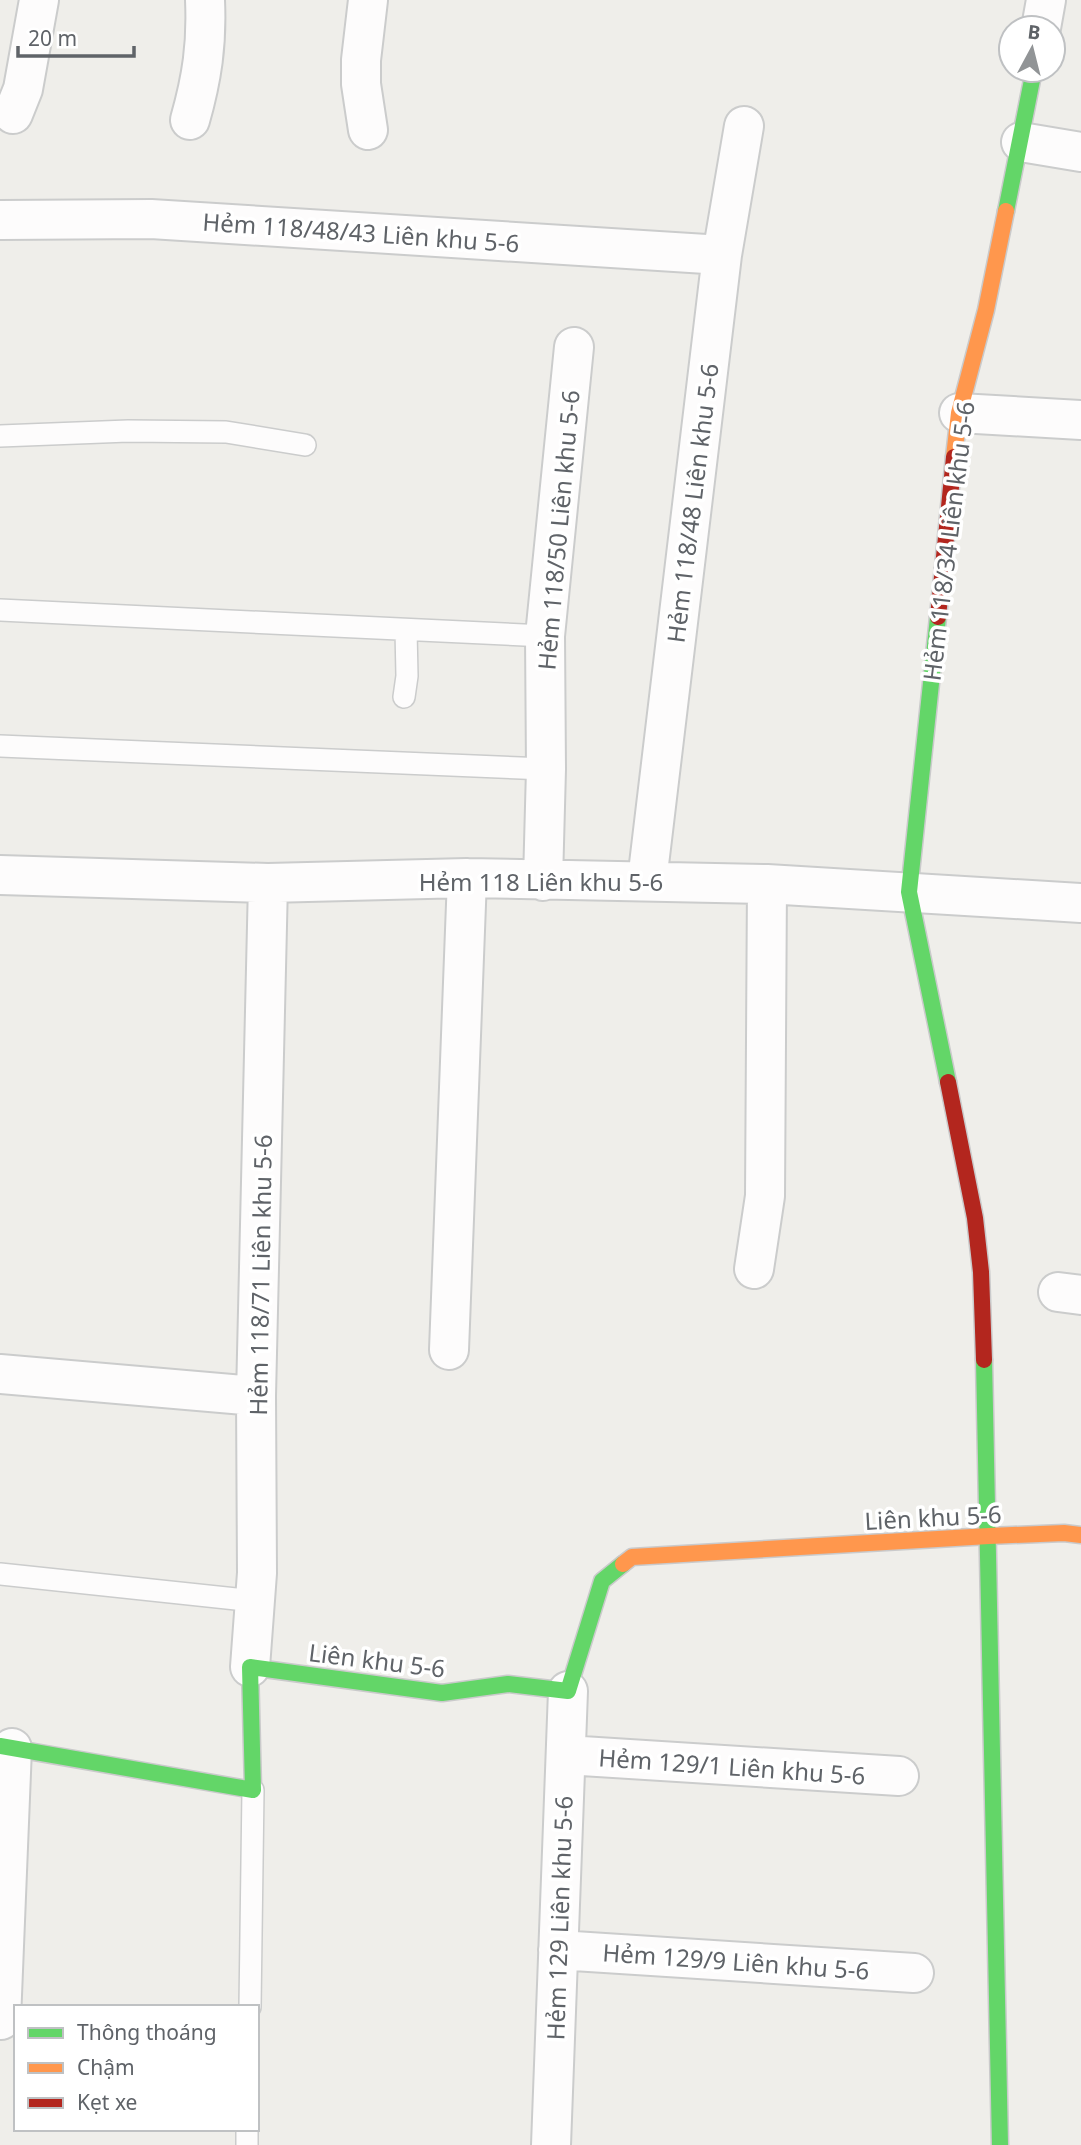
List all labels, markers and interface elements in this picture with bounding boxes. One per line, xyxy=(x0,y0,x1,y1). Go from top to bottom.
scale bar xyxy=(18,14,133,58)
north arrow xyxy=(997,14,1067,84)
text: B xyxy=(1026,18,1042,46)
text: 20 m xyxy=(28,24,77,52)
street label: Hẻm 118/48/43 Liên khu 5-6 xyxy=(201,204,521,260)
street label: Hẻm 118/48 Liên khu 5-6 xyxy=(658,361,726,645)
street label: Hẻm 118/50 Liên khu 5-6 xyxy=(529,389,587,671)
street label: Hẻm 118/34 Liên khu 5-6 xyxy=(914,399,982,683)
street label: Hẻm 118 Liên khu 5-6 xyxy=(419,865,663,898)
street label: Hẻm 118/71 Liên khu 5-6 xyxy=(241,1134,279,1416)
street label: Liên khu 5-6 xyxy=(864,1497,1002,1537)
street label: Liên khu 5-6 xyxy=(307,1635,447,1685)
street label: Hẻm 129/1 Liên khu 5-6 xyxy=(597,1740,867,1792)
street label: Hẻm 129 Liên khu 5-6 xyxy=(538,1795,580,2041)
street label: Hẻm 129/9 Liên khu 5-6 xyxy=(601,1935,871,1987)
legend xyxy=(14,2005,259,2131)
text: Thông thoáng xyxy=(77,2018,217,2046)
text: Chậm xyxy=(77,2053,135,2081)
text: Kẹt xe xyxy=(77,2088,137,2116)

